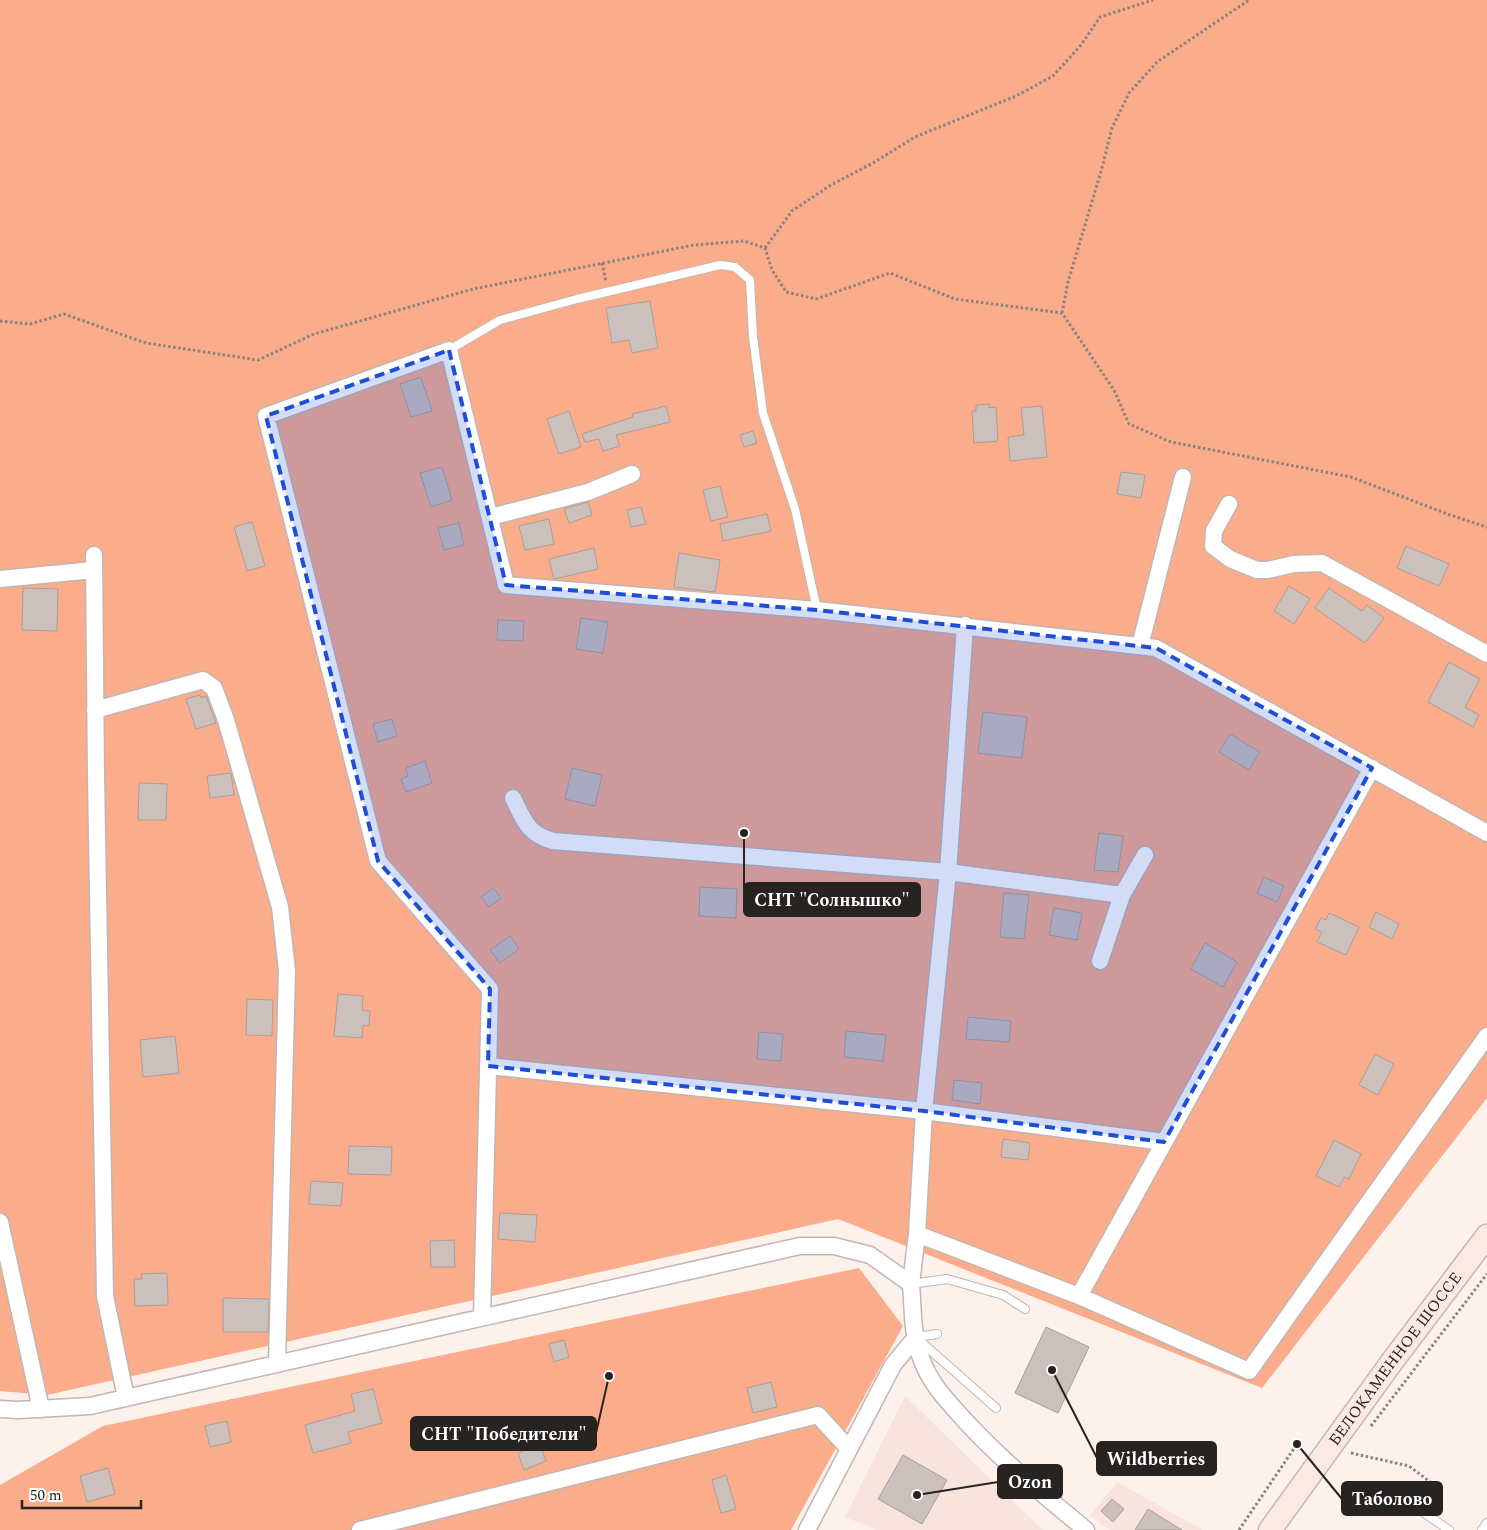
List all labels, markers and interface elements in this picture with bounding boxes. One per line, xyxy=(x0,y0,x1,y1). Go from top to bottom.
callout: СНТ "Солнышко" xyxy=(744,883,920,916)
text: СНТ "Солнышко" xyxy=(754,887,910,914)
street label: БЕЛОКАМЕННОЕ ШОССЕ xyxy=(1323,1267,1468,1451)
callout: СНТ "Победители" xyxy=(411,1417,596,1450)
text: СНТ "Победители" xyxy=(421,1421,587,1448)
callout: Wildberries xyxy=(1097,1442,1216,1475)
text: Wildberries xyxy=(1107,1446,1205,1473)
callout: Ozon xyxy=(998,1465,1062,1498)
text: Ozon xyxy=(1008,1469,1052,1496)
scale bar xyxy=(22,1478,141,1510)
callout: Таболово xyxy=(1342,1482,1442,1515)
text: 50 m xyxy=(30,1484,62,1507)
text: Таболово xyxy=(1352,1486,1433,1513)

